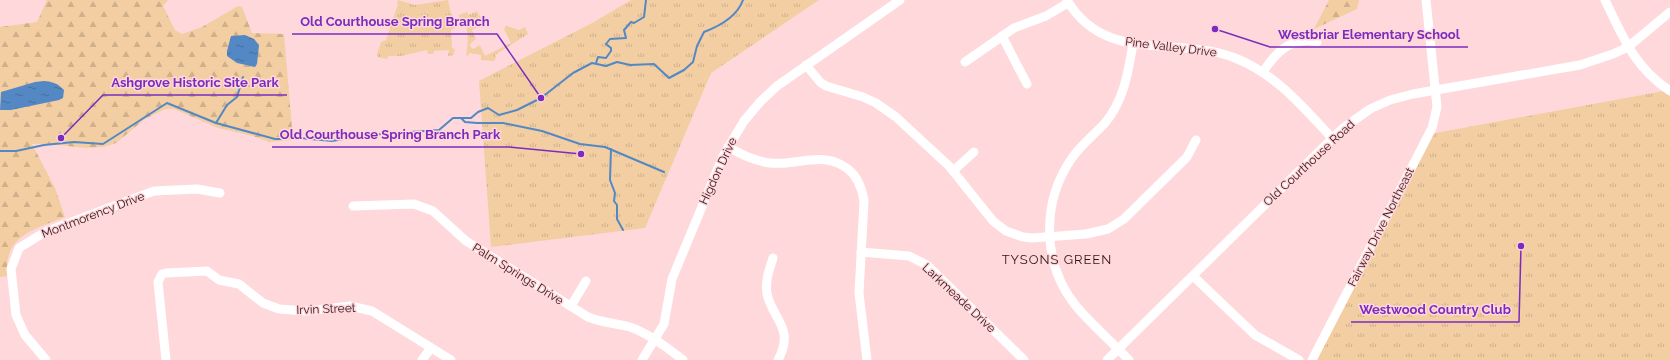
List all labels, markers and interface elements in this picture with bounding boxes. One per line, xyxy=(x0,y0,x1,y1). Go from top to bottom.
callout: Old Courthouse Spring Branch xyxy=(292,9,497,34)
text: Old Courthouse Spring Branch xyxy=(300,14,490,29)
callout: Westbriar Elementary School xyxy=(1270,22,1468,47)
text: Westbriar Elementary School xyxy=(1278,27,1461,42)
street label: Pine Valley Drive xyxy=(1124,34,1218,60)
callout: Ashgrove Historic Site Park xyxy=(103,70,287,95)
text: Ashgrove Historic Site Park xyxy=(111,75,279,90)
street label: Old Courthouse Road xyxy=(1261,117,1357,209)
callout: Old Courthouse Spring Branch Park xyxy=(272,122,509,147)
text: Old Courthouse Spring Branch Park xyxy=(280,127,501,142)
street label: Higdon Drive xyxy=(696,135,740,207)
street label: Fairway Drive Northeast xyxy=(1345,165,1417,289)
street label: Montmorency Drive xyxy=(40,189,146,241)
street label: Palm Springs Drive xyxy=(470,240,566,308)
district label: TYSONS GREEN xyxy=(1002,252,1112,267)
street label: Larkmeade Drive xyxy=(920,261,998,335)
callout: Westwood Country Club xyxy=(1351,297,1519,322)
street label: Irvin Street xyxy=(296,301,356,317)
text: Westwood Country Club xyxy=(1359,302,1511,317)

